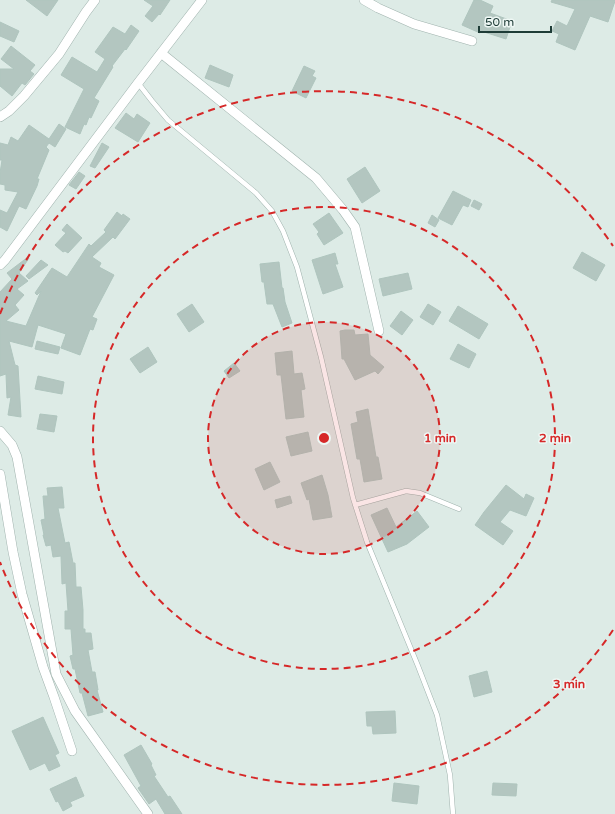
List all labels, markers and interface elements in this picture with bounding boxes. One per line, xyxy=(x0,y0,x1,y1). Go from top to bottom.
scale bar xyxy=(479,8,551,34)
text: 50 m xyxy=(485,15,514,29)
centre of rings xyxy=(317,431,331,445)
text: 1 min xyxy=(424,431,456,445)
text: 2 min xyxy=(539,431,571,445)
text: 3 min xyxy=(553,677,585,691)

